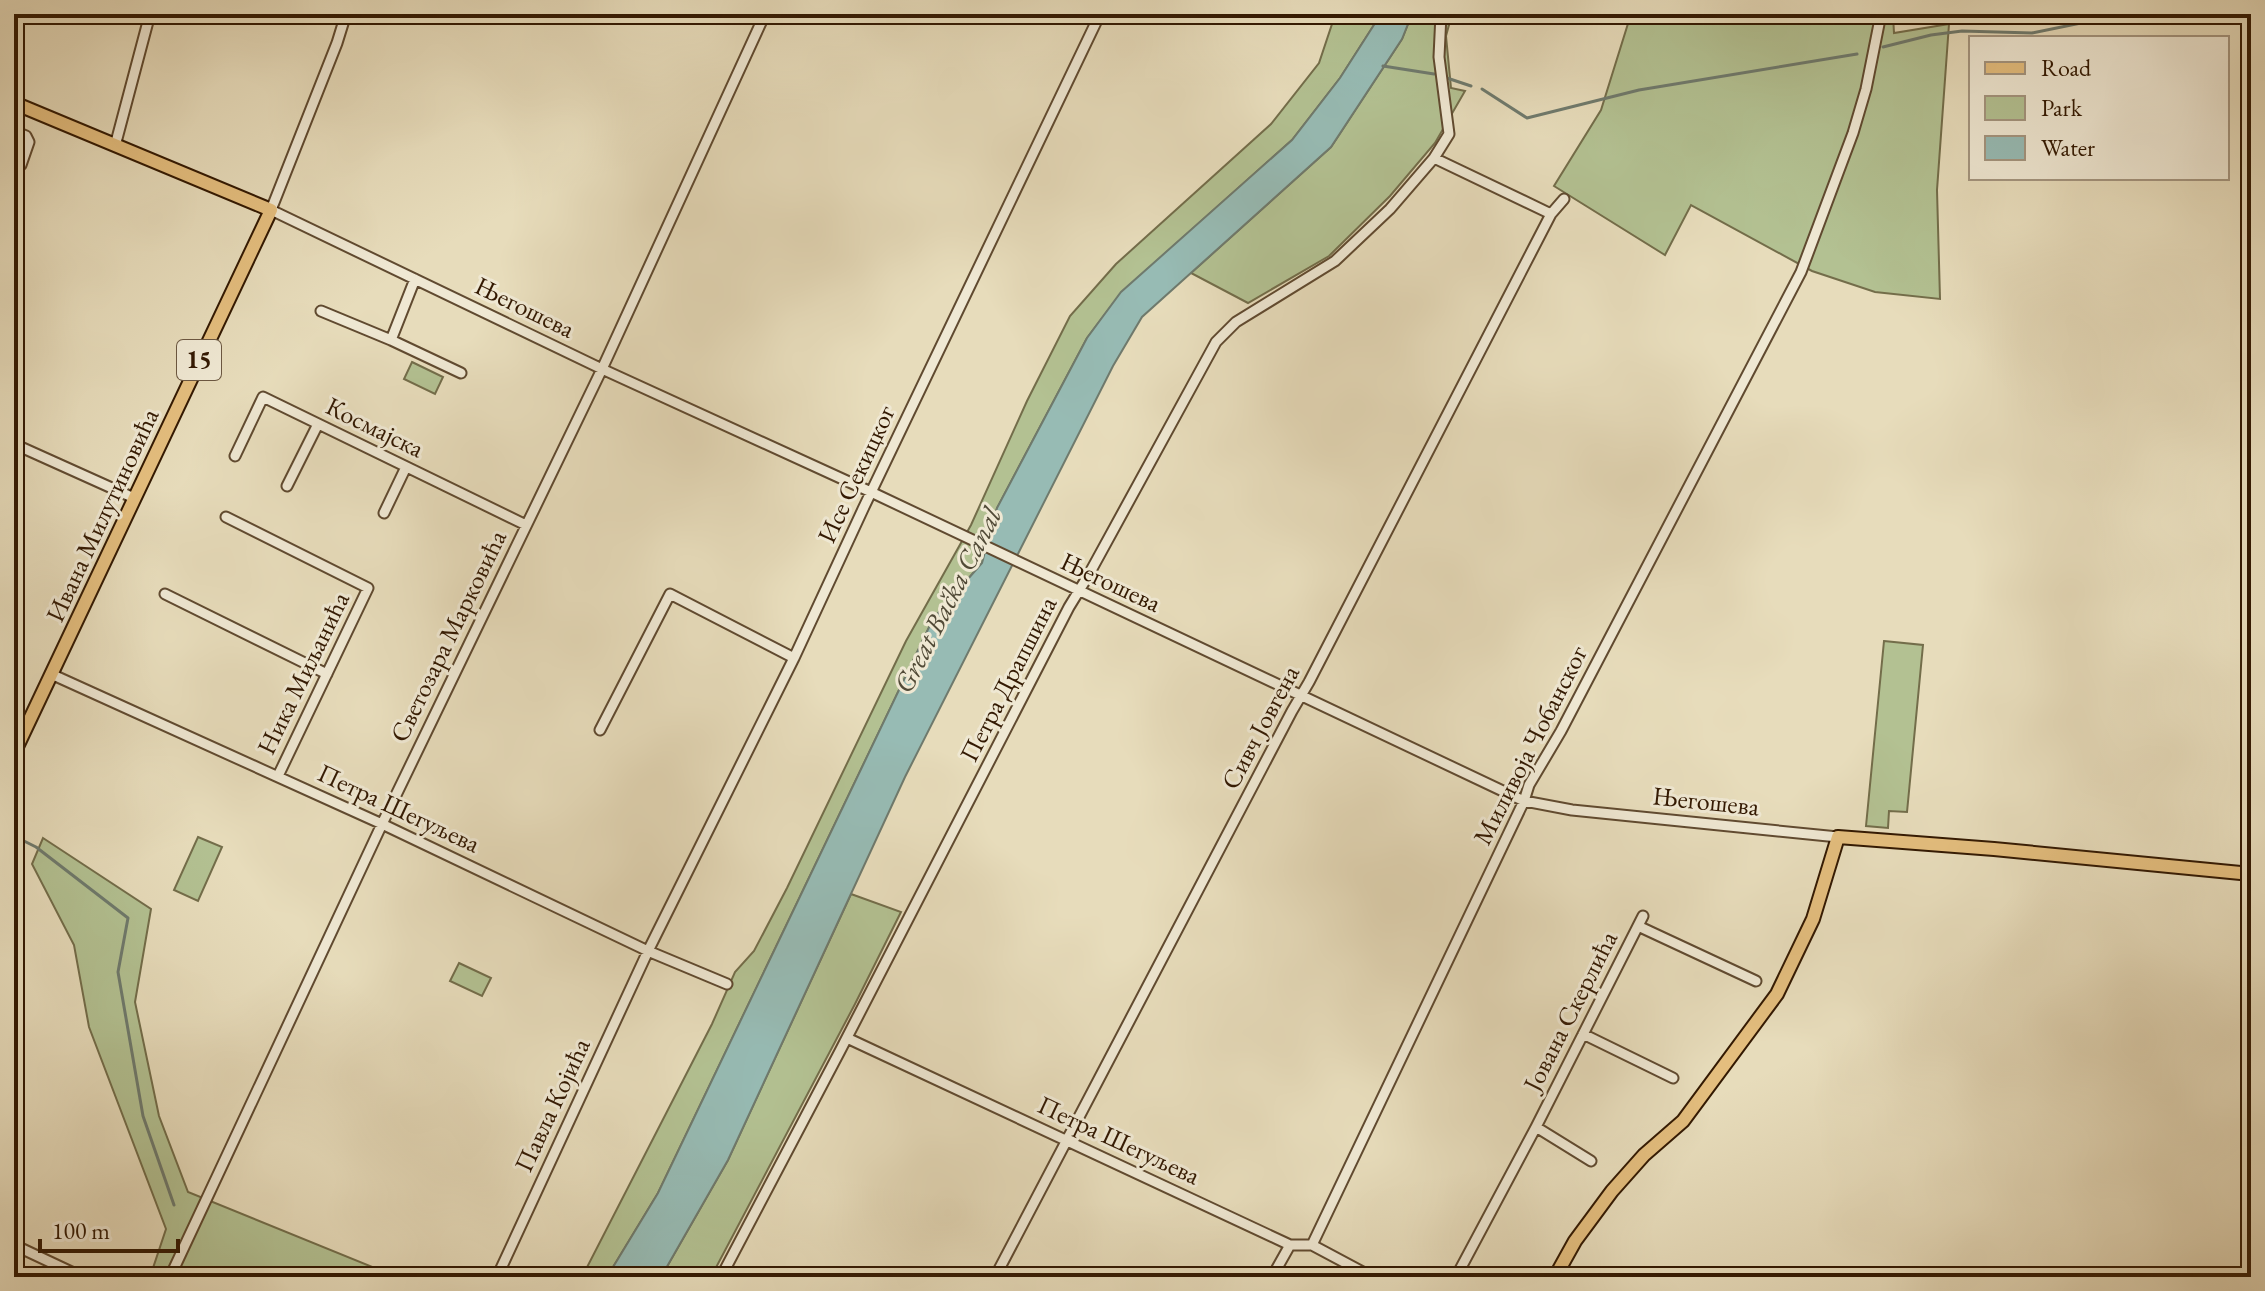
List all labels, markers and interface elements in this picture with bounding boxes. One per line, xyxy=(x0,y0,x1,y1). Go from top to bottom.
legend xyxy=(1969,36,2229,180)
text: Road xyxy=(2041,52,2092,83)
text: Park xyxy=(2041,92,2083,123)
text: Water xyxy=(2041,132,2095,163)
street label: Његошева xyxy=(469,268,581,346)
road number: 15 xyxy=(177,340,221,380)
street label: Космајска xyxy=(320,389,430,466)
street label: Исе Секицког xyxy=(809,400,903,548)
street label: Ивана Милутиновића xyxy=(38,402,167,627)
water label: Great Bačka Canal xyxy=(885,500,1010,699)
street label: Светозара Марковића xyxy=(382,524,514,748)
street label: Његошева xyxy=(1055,544,1167,620)
street label: Ника Миљанића xyxy=(249,586,357,760)
street label: Петра Драпшина xyxy=(952,590,1065,767)
street label: Миливоја Чобанског xyxy=(1465,640,1595,850)
street label: Сивч Јовгена xyxy=(1213,659,1307,795)
street label: Петра Шегуљева xyxy=(312,756,486,861)
street label: Његошева xyxy=(1651,779,1762,824)
street label: Јована Скерлића xyxy=(1514,924,1625,1099)
street label: Павла Којића xyxy=(506,1032,598,1177)
street label: Петра Шегуљева xyxy=(1032,1088,1206,1193)
scale bar xyxy=(40,1203,178,1253)
text: 100 m xyxy=(52,1215,110,1246)

